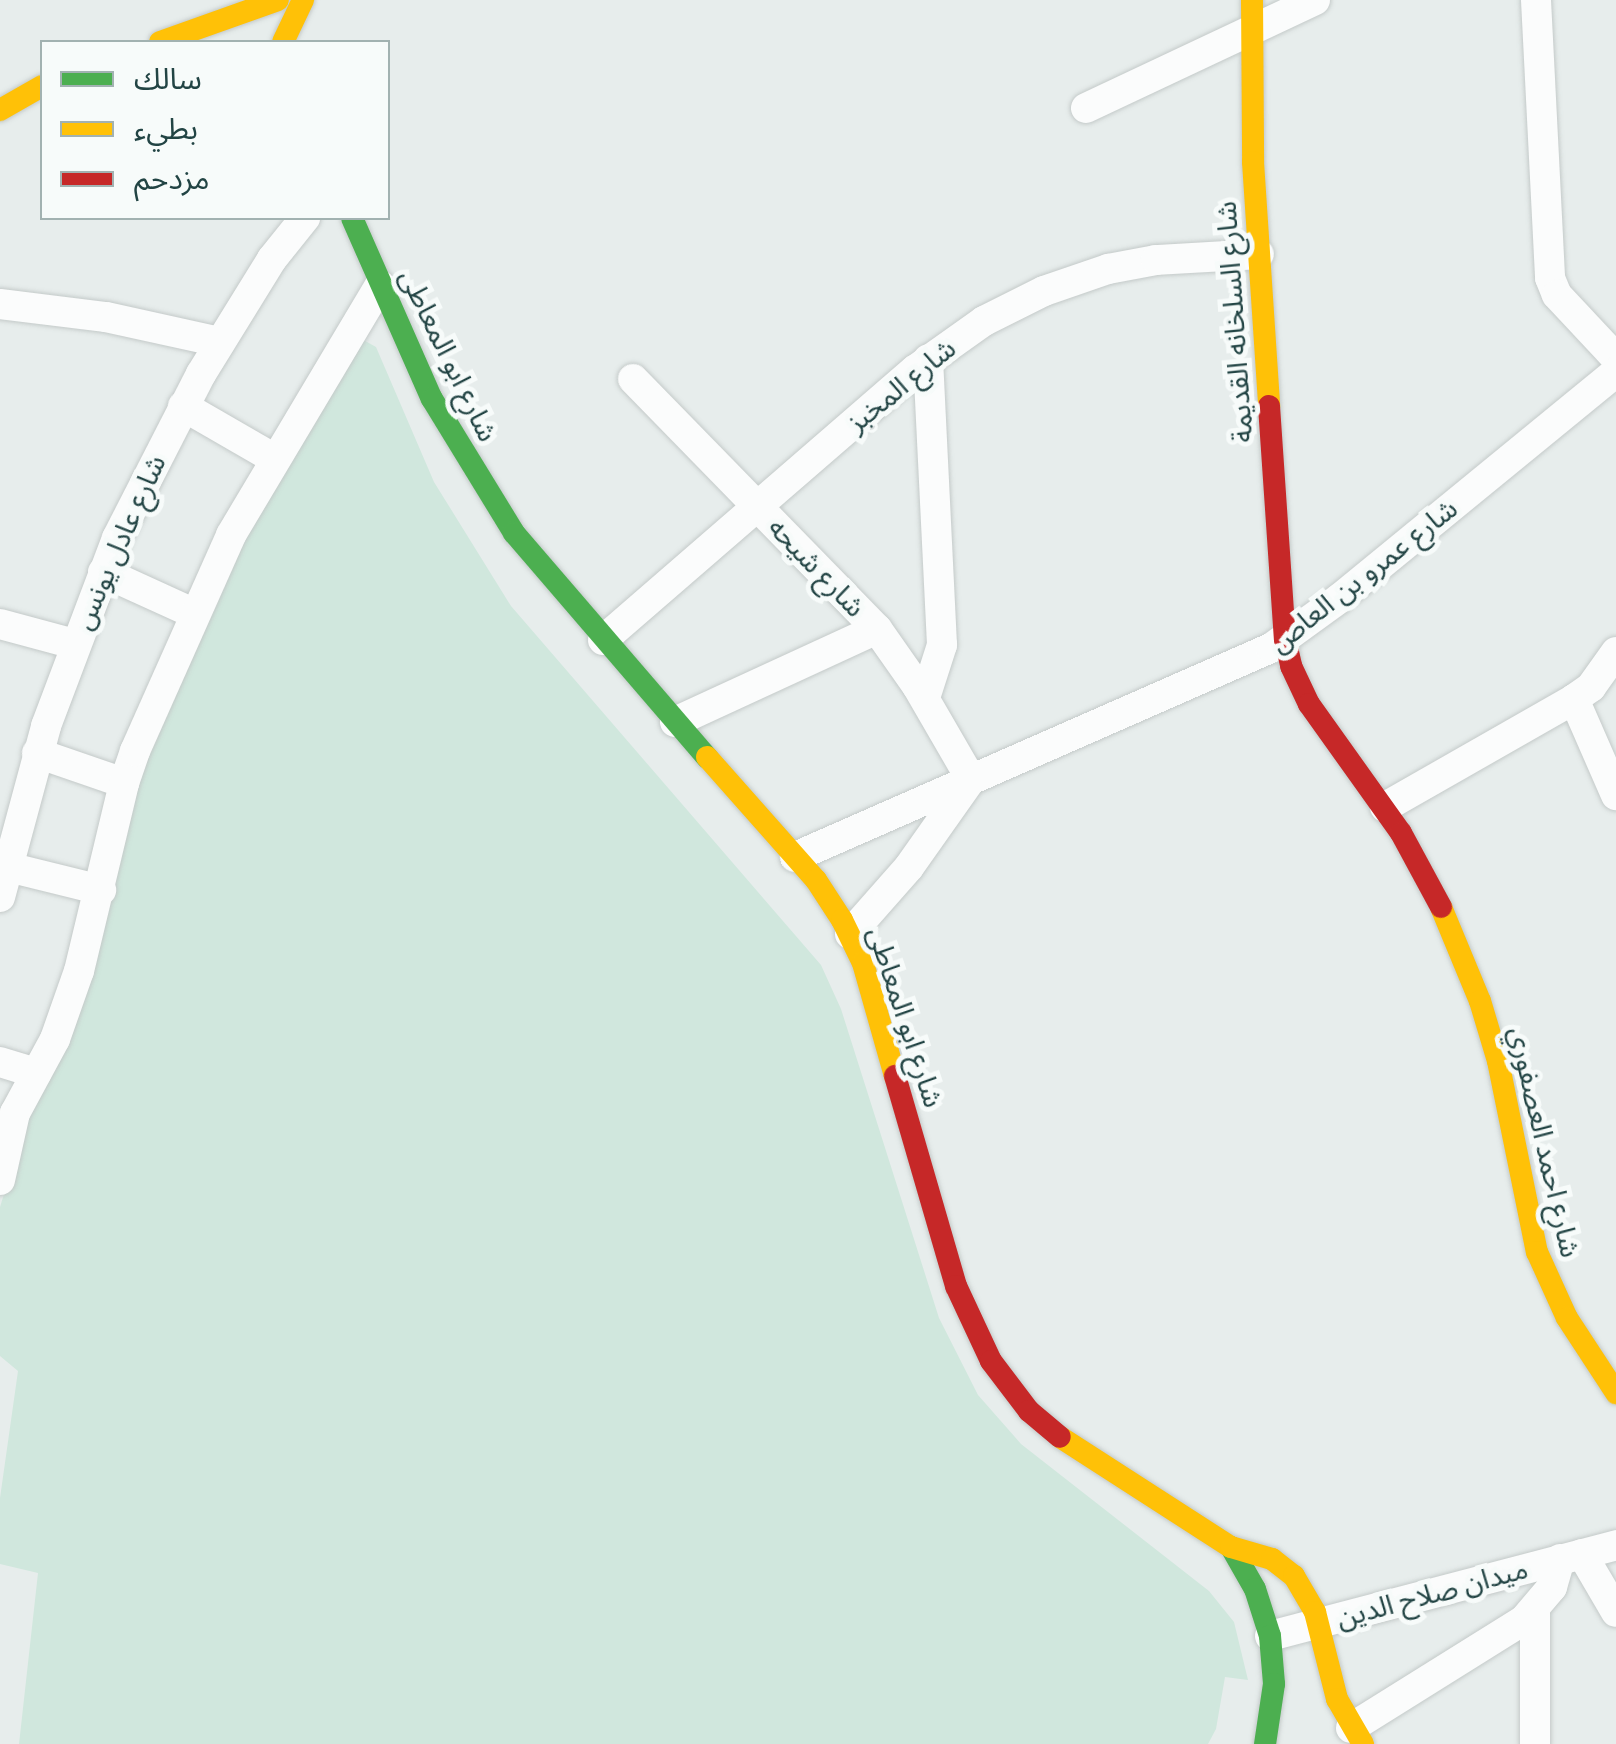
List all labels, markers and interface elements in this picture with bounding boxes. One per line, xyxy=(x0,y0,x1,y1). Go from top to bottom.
legend xyxy=(40,40,390,220)
text: سالك xyxy=(134,58,202,97)
text: بطيء xyxy=(134,108,198,147)
text: مزدحم xyxy=(134,158,210,197)
street label: شارع السلخانه القديمة xyxy=(1209,200,1259,444)
street label: شارع ابو المعاطى xyxy=(393,263,505,447)
street label: شارع المخبز xyxy=(840,331,962,439)
street label: شارع عادل يونس xyxy=(66,450,172,634)
street label: شارع عمرو بن العاص xyxy=(1262,491,1464,659)
street label: شارع شيحه xyxy=(761,510,873,624)
street label: شارع ابو المعاطى xyxy=(861,923,951,1111)
street label: شارع احمد العصفوري xyxy=(1502,1023,1588,1261)
street label: ميدان صلاح الدين xyxy=(1333,1551,1531,1635)

